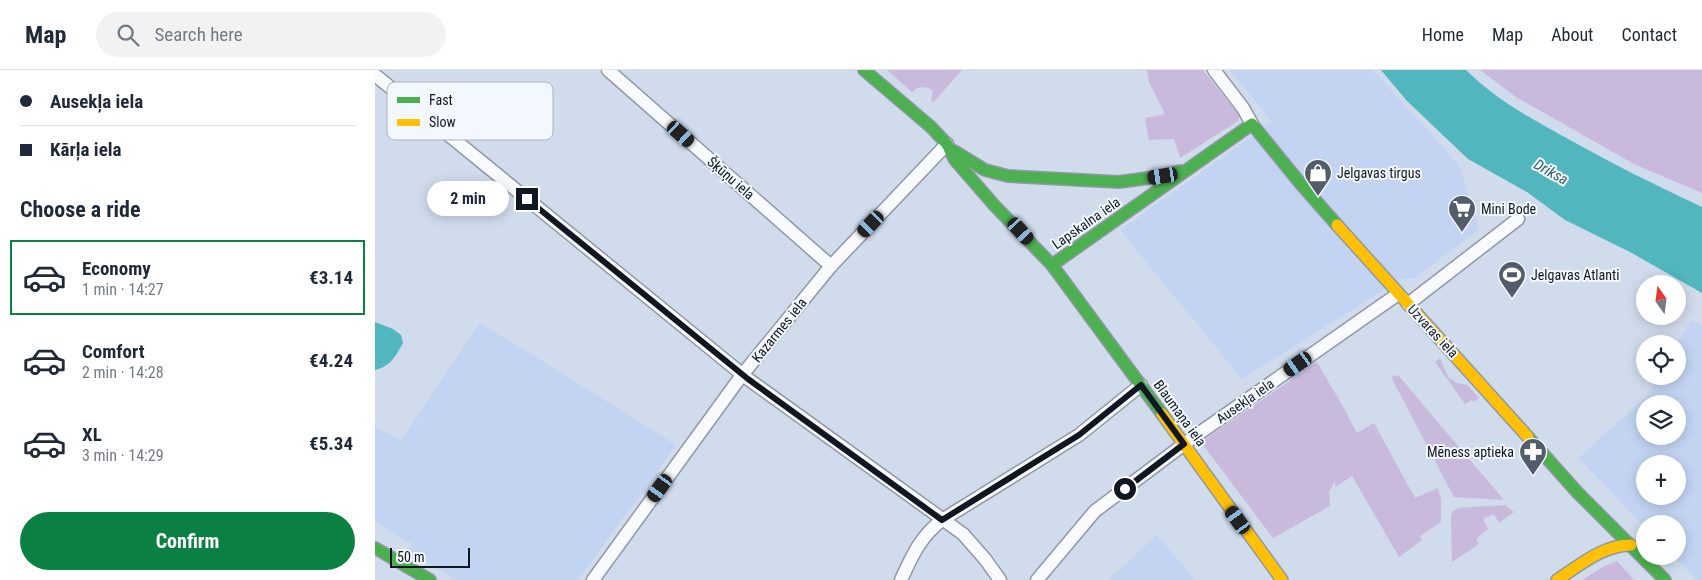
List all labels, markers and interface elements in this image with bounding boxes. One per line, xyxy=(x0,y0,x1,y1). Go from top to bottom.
search box xyxy=(96,12,446,57)
text: Map xyxy=(25,21,66,49)
icon: search xyxy=(114,21,142,49)
text: Search here xyxy=(154,23,243,46)
text: Home xyxy=(1422,24,1464,45)
text: Map xyxy=(1492,24,1523,45)
text: About xyxy=(1551,24,1593,45)
text: Contact xyxy=(1621,24,1677,45)
legend xyxy=(387,82,553,140)
text: Ausekļa iela xyxy=(50,90,143,113)
text: Fast xyxy=(429,92,453,108)
text: Slow xyxy=(429,114,456,130)
car xyxy=(664,118,697,150)
text: Kārļa iela xyxy=(50,138,122,161)
street label: Šķūņu iela xyxy=(704,153,758,203)
water label: Driksa xyxy=(1531,155,1571,189)
shop icon: Jelgavas tirgus xyxy=(1303,158,1333,197)
place label: Jelgavas tirgus xyxy=(1337,165,1421,181)
car xyxy=(1147,166,1178,186)
callout: 2 min xyxy=(427,182,509,216)
route end xyxy=(516,188,538,210)
text: 2 min xyxy=(450,189,486,208)
street label: Lapskalna iela xyxy=(1049,194,1123,252)
supermarket icon: Mini Bode xyxy=(1447,194,1477,233)
text: Choose a ride xyxy=(20,197,141,222)
place label: Mini Bode xyxy=(1481,201,1537,217)
car xyxy=(855,208,886,240)
car xyxy=(1005,215,1036,247)
icon: car xyxy=(22,255,67,300)
text: Economy xyxy=(82,257,151,280)
sports icon: Jelgavas Atlanti xyxy=(1497,260,1527,299)
text: €3.14 xyxy=(309,266,353,289)
place label: Jelgavas Atlanti xyxy=(1531,267,1619,283)
north arrow xyxy=(1636,275,1686,325)
map controls xyxy=(1636,275,1686,565)
text: 1 min · 14:27 xyxy=(82,280,164,299)
street label: Kazarmes iela xyxy=(748,295,810,365)
street label: Uzvaras iela xyxy=(1404,301,1462,361)
button: locate xyxy=(1636,335,1686,385)
icon: car xyxy=(22,338,67,383)
text: Comfort xyxy=(82,340,145,363)
text: €4.24 xyxy=(309,349,353,372)
car xyxy=(1281,349,1314,379)
text: 2 min · 14:28 xyxy=(82,363,164,382)
street label: Ausekļa iela xyxy=(1213,375,1278,428)
street label: Blaumaņa iela xyxy=(1150,377,1209,450)
button: layers xyxy=(1636,395,1686,445)
icon: car xyxy=(22,421,67,466)
text: XL xyxy=(82,423,102,446)
text: €5.34 xyxy=(309,432,353,455)
pharmacy icon: Mēness aptieka xyxy=(1518,437,1548,476)
place label: Mēness aptieka xyxy=(1427,444,1514,460)
text: 3 min · 14:29 xyxy=(82,446,164,465)
button: + xyxy=(1636,455,1686,505)
car xyxy=(645,471,674,505)
route start xyxy=(1114,478,1136,500)
car xyxy=(1223,503,1252,537)
button: Confirm xyxy=(20,512,355,570)
button: − xyxy=(1636,515,1686,565)
scale bar xyxy=(390,545,470,568)
text: 50 m xyxy=(397,549,425,565)

